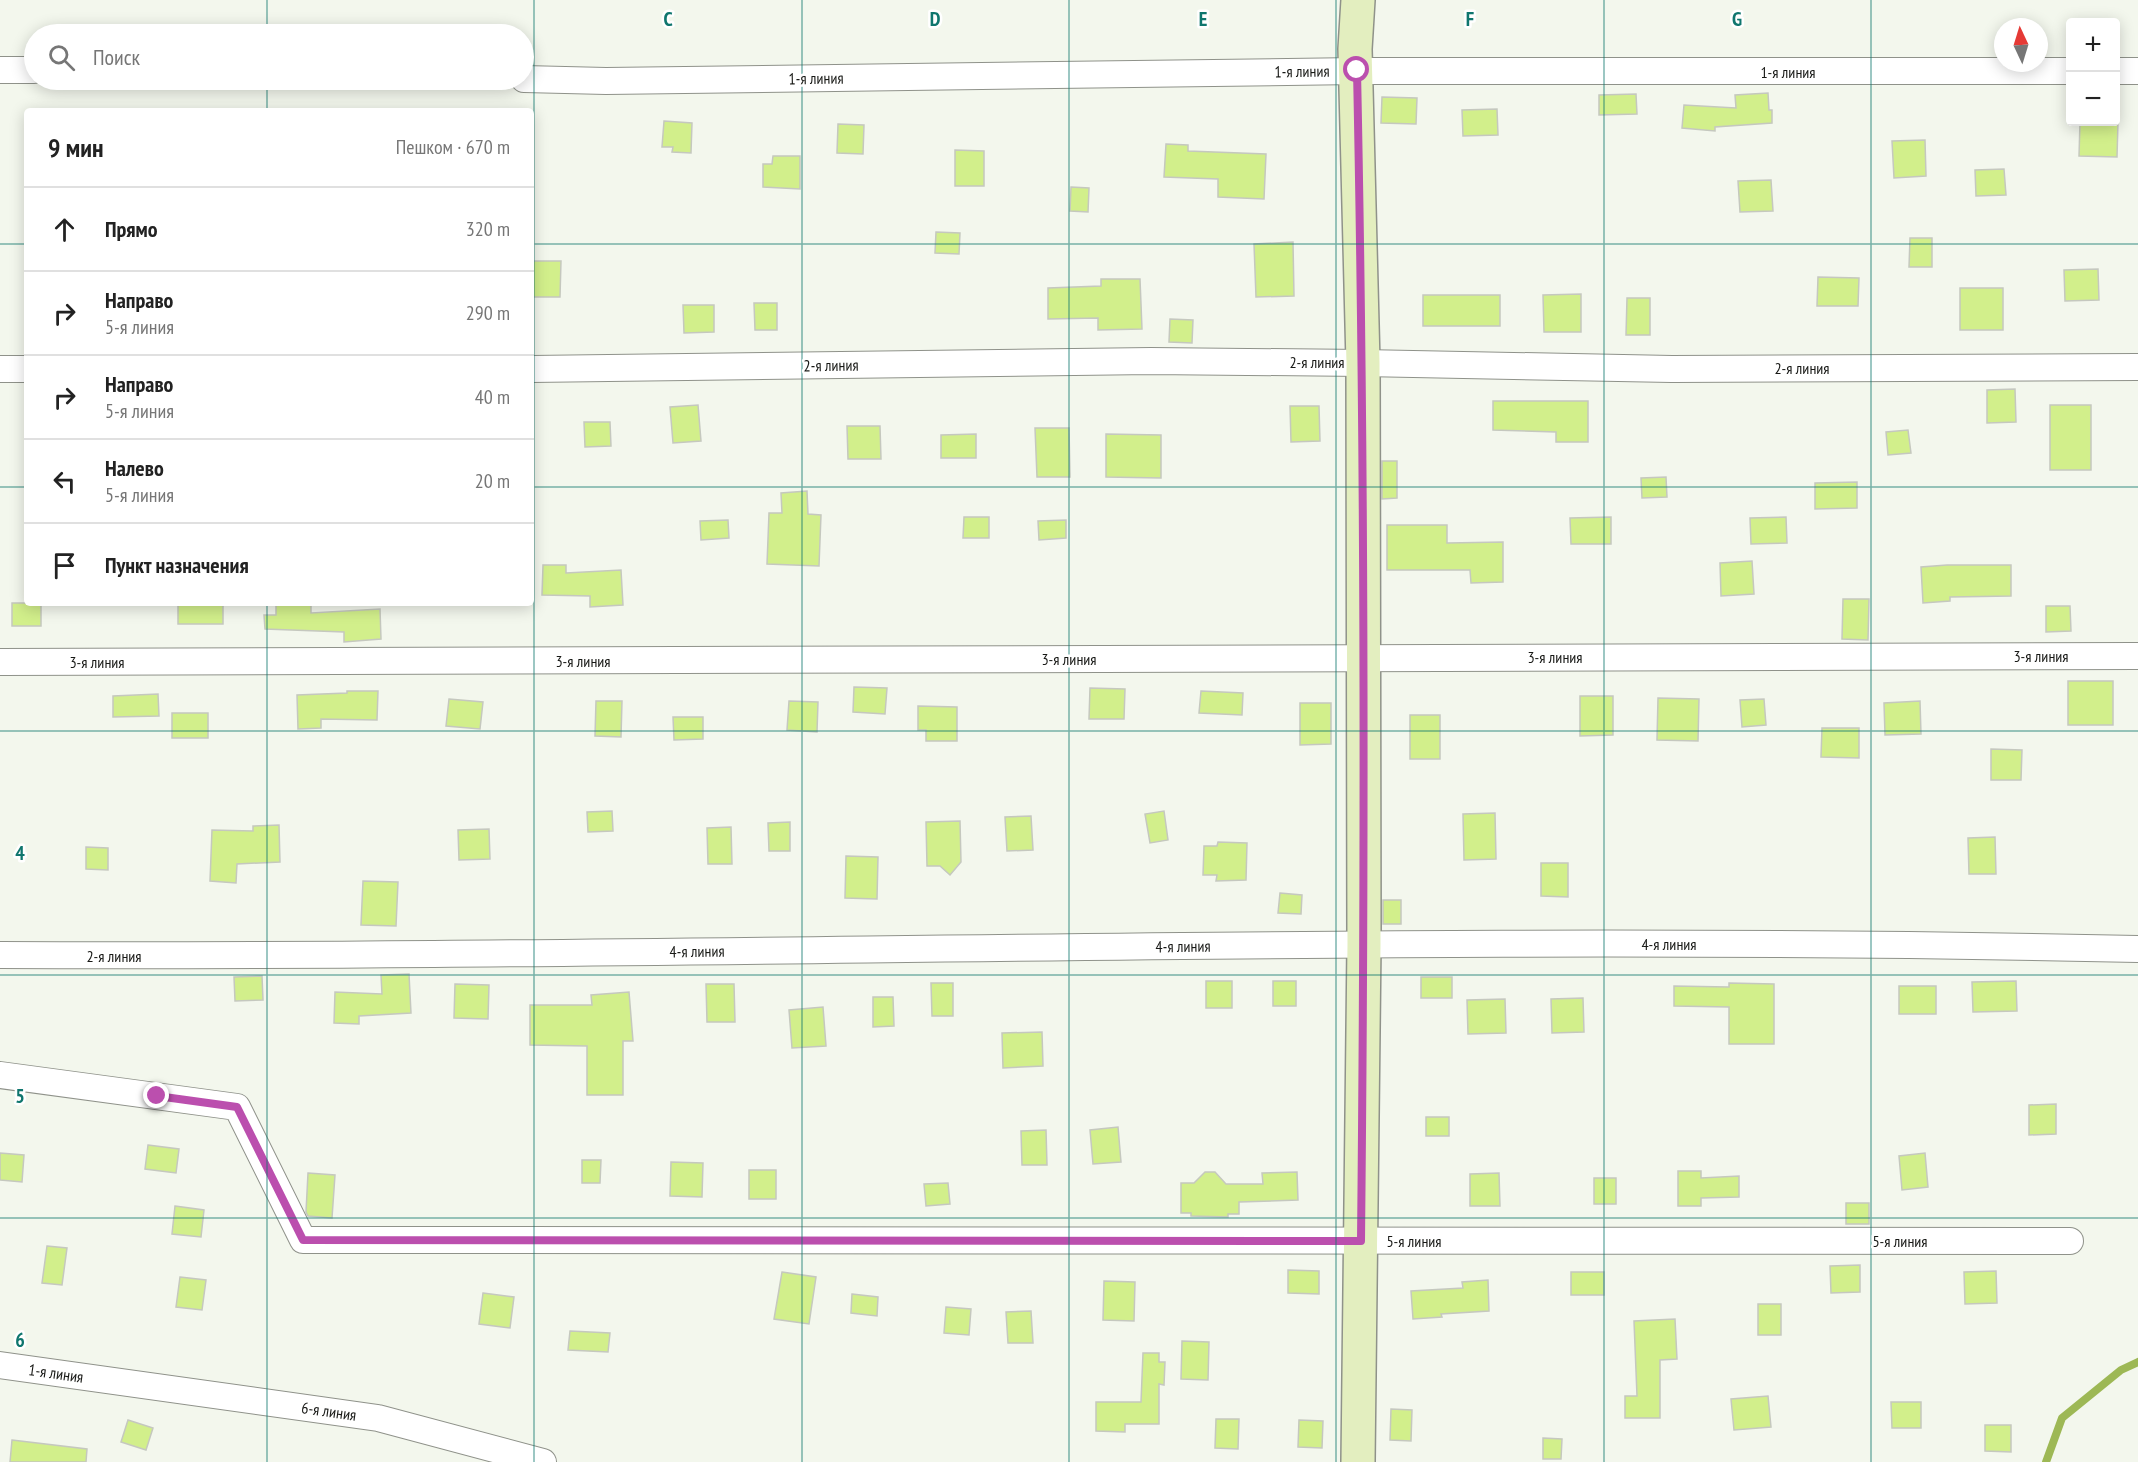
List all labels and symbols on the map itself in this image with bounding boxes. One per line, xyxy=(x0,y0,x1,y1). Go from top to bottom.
text: C xyxy=(663,6,673,32)
text: D xyxy=(930,6,941,32)
text: E xyxy=(1199,6,1207,32)
text: F xyxy=(1466,6,1474,32)
text: G xyxy=(1732,6,1742,32)
north arrow xyxy=(1994,18,2048,72)
route start xyxy=(1343,56,1369,82)
street label: 1-я линия xyxy=(1274,61,1330,81)
street label: 1-я линия xyxy=(1760,62,1816,82)
street label: 1-я линия xyxy=(788,68,844,88)
street label: 2-я линия xyxy=(1289,352,1345,372)
street label: 2-я линия xyxy=(803,355,859,375)
street label: 2-я линия xyxy=(1774,358,1830,378)
street label: 3-я линия xyxy=(2013,646,2069,666)
street label: 3-я линия xyxy=(1527,647,1583,667)
street label: 3-я линия xyxy=(1041,649,1097,669)
street label: 3-я линия xyxy=(555,651,611,671)
street label: 3-я линия xyxy=(69,652,125,672)
text: 4 xyxy=(15,840,25,866)
street label: 4-я линия xyxy=(1641,934,1697,954)
street label: 4-я линия xyxy=(1155,936,1211,956)
street label: 4-я линия xyxy=(669,941,725,961)
street label: 2-я линия xyxy=(86,946,142,966)
route end xyxy=(143,1082,169,1108)
text: 5 xyxy=(15,1083,25,1109)
street label: 5-я линия xyxy=(1386,1231,1442,1251)
street label: 5-я линия xyxy=(1872,1231,1928,1251)
text: 6 xyxy=(15,1327,25,1353)
street label: 1-я линия xyxy=(27,1359,85,1387)
street label: 6-я линия xyxy=(300,1397,358,1425)

